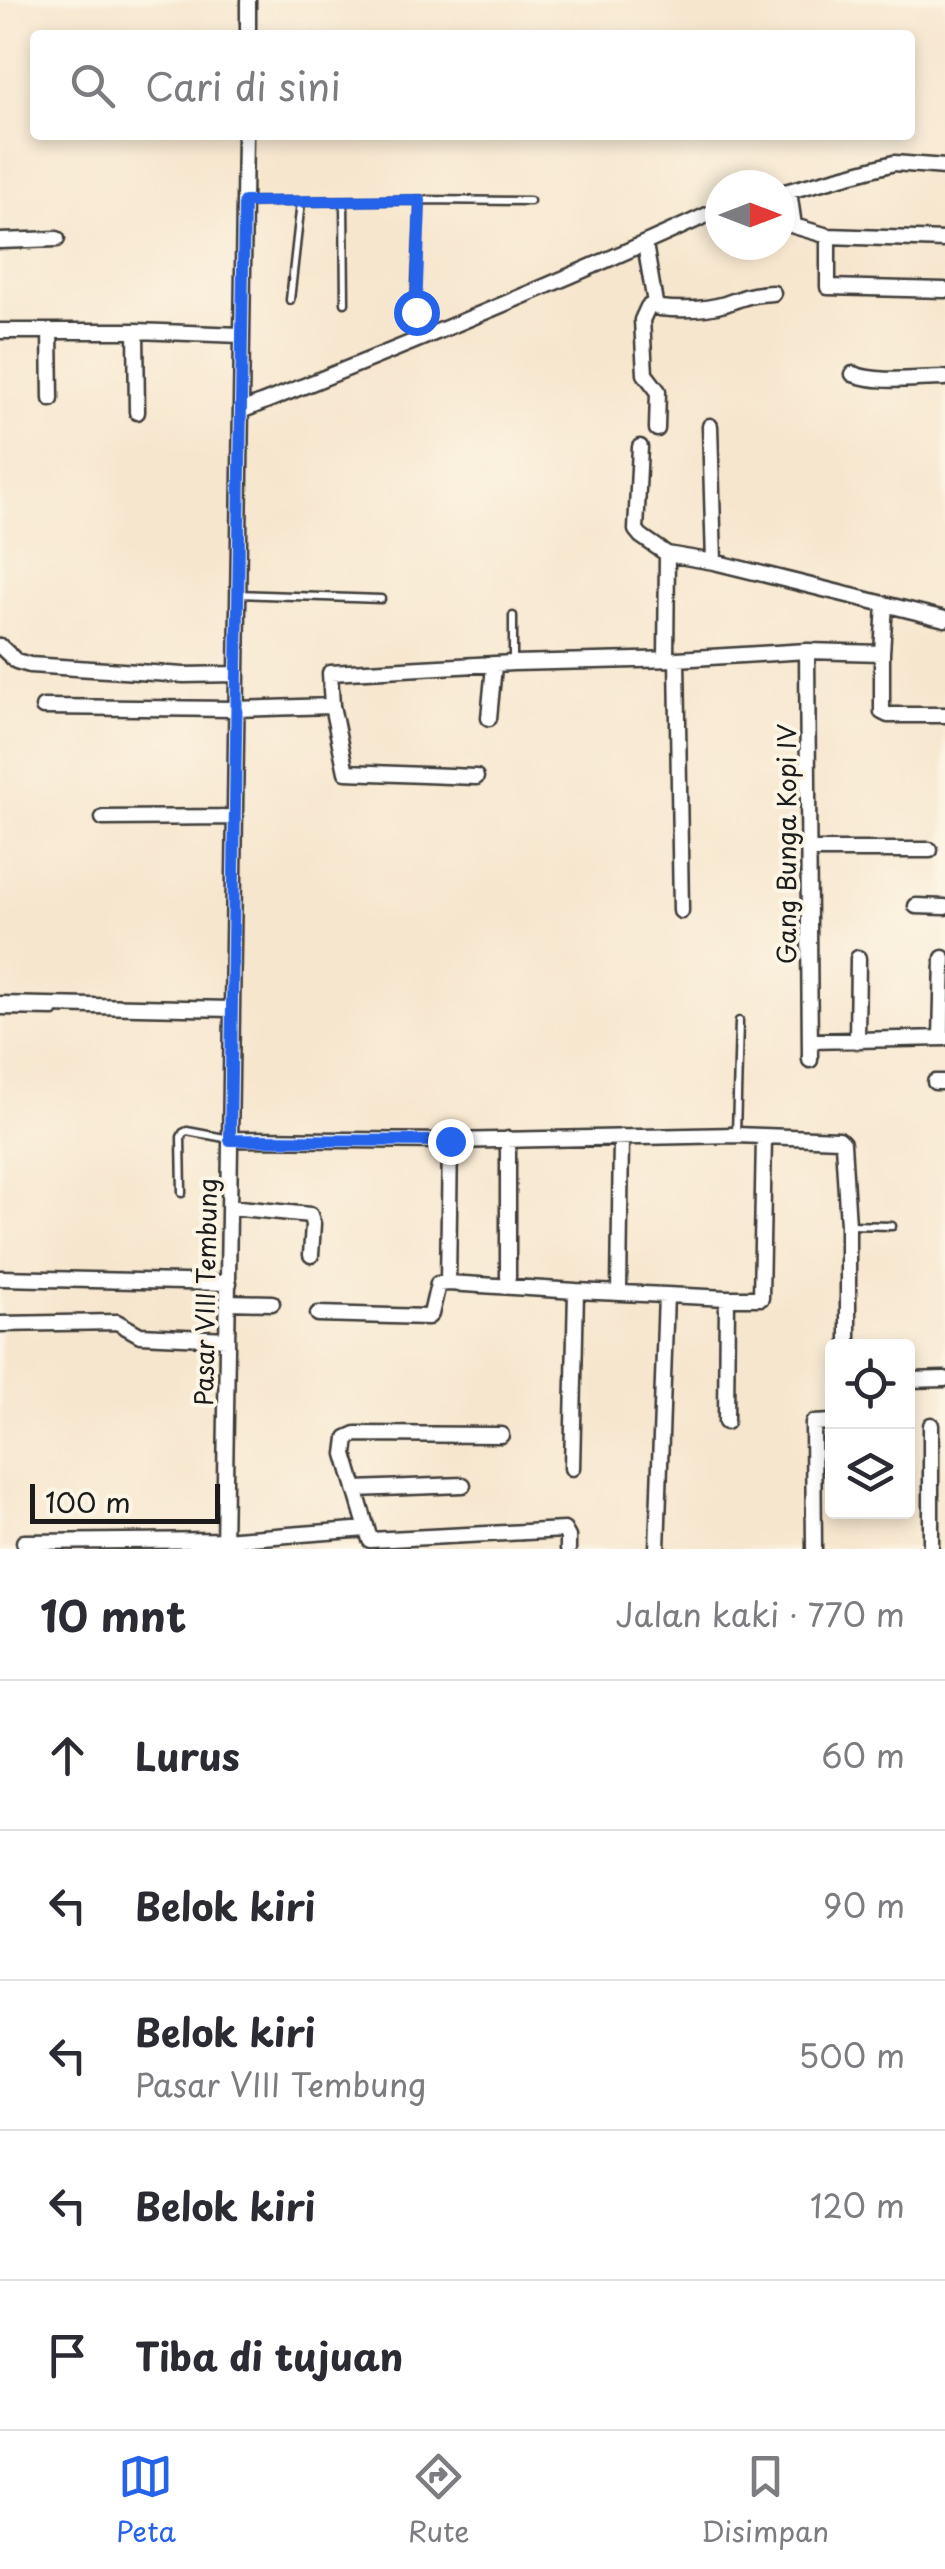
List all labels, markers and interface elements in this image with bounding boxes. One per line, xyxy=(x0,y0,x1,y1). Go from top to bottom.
search box xyxy=(30,30,915,140)
text: Cari di sini xyxy=(145,57,341,114)
icon: search xyxy=(65,58,120,113)
north arrow xyxy=(705,170,795,260)
route start xyxy=(394,290,440,336)
street label: Gang Bunga Kopi IV xyxy=(767,724,805,964)
route end xyxy=(428,1119,474,1165)
street label: Pasar VIII Tembung xyxy=(184,1178,226,1406)
map controls xyxy=(825,1339,915,1519)
button: locate xyxy=(825,1339,915,1429)
button: layers xyxy=(825,1429,915,1519)
scale bar xyxy=(30,1479,220,1523)
text: 100 m xyxy=(45,1480,131,1523)
text: 10 mnt xyxy=(40,1583,187,1646)
text: Jalan kaki · 770 m xyxy=(616,1590,905,1638)
text: Lurus xyxy=(135,1727,240,1784)
icon: ahead xyxy=(40,1728,95,1783)
text: 60 m xyxy=(821,1731,905,1779)
text: Belok kiri xyxy=(135,1877,315,1934)
icon: left xyxy=(40,1878,95,1933)
text: 90 m xyxy=(823,1881,905,1929)
text: Belok kiri xyxy=(135,2003,315,2060)
icon: left xyxy=(40,2028,95,2083)
text: 500 m xyxy=(799,2031,905,2079)
text: Pasar VIII Tembung xyxy=(135,2060,427,2108)
text: Belok kiri xyxy=(135,2177,315,2234)
icon: left xyxy=(40,2178,95,2233)
text: 120 m xyxy=(810,2181,905,2229)
text: Tiba di tujuan xyxy=(135,2327,403,2384)
icon: arrive xyxy=(40,2328,95,2383)
tab: Peta xyxy=(116,2449,176,2552)
tab: Rute xyxy=(408,2449,470,2552)
tab: Disimpan xyxy=(701,2449,829,2552)

